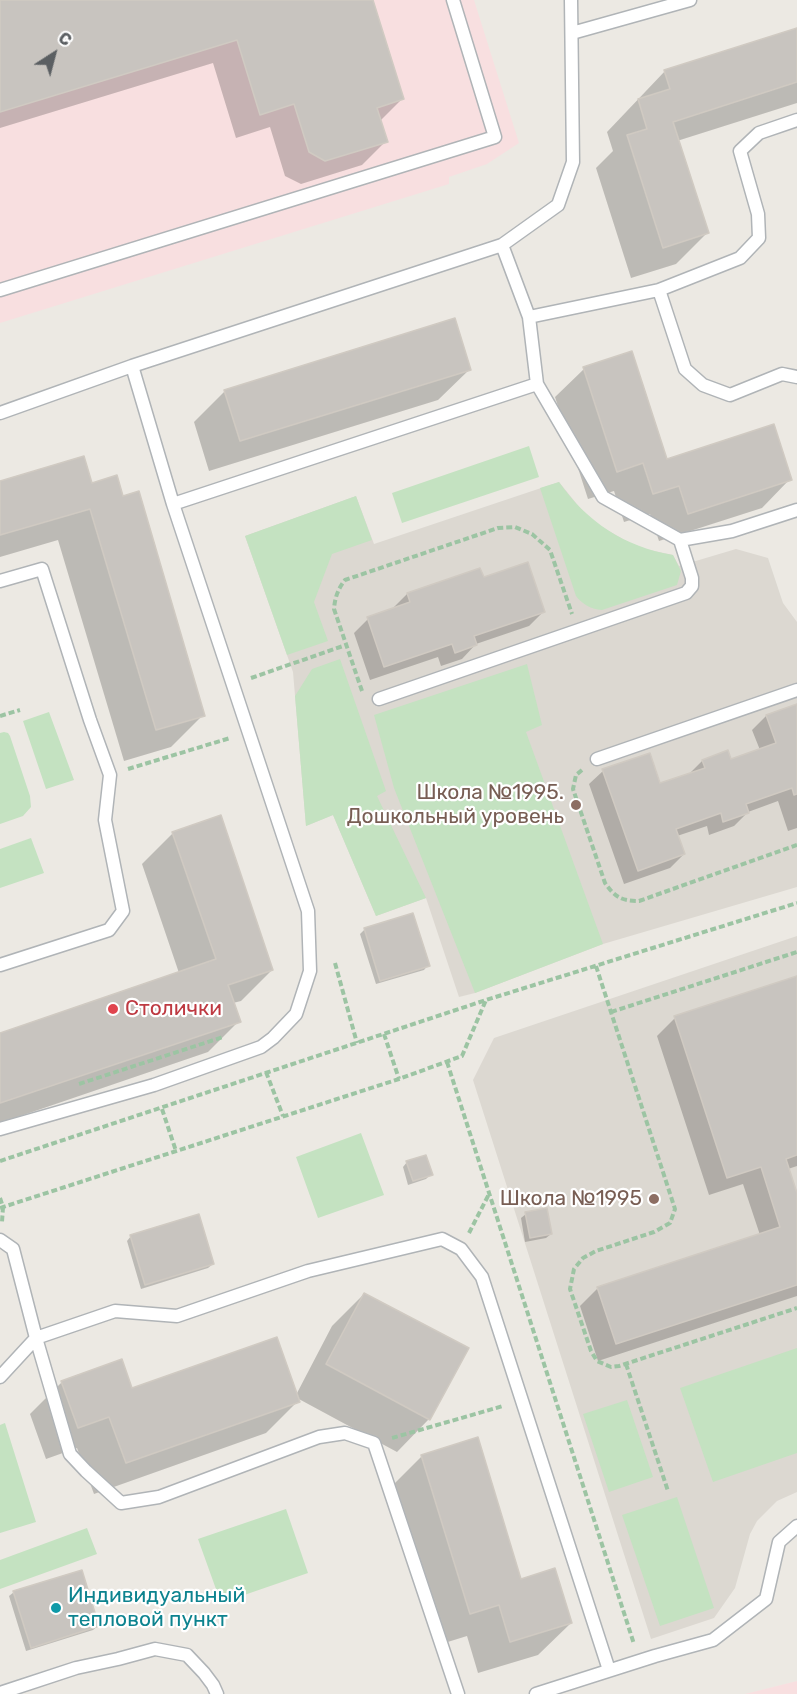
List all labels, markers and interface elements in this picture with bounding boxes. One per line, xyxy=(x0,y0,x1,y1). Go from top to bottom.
north arrow xyxy=(24,24,84,84)
text: С xyxy=(55,28,75,50)
place label: Школа №1995. Дошкольный уровень xyxy=(347,780,564,830)
marker: Школа №1995. Дошкольный уровень xyxy=(569,798,583,812)
place label: Столички xyxy=(125,996,222,1022)
marker: Столички xyxy=(106,1002,120,1016)
place label: Школа №1995 xyxy=(500,1186,642,1212)
marker: Школа №1995 xyxy=(647,1192,661,1206)
place label: Индивидуальный тепловой пункт xyxy=(68,1583,245,1633)
marker: Индивидуальный тепловой пункт xyxy=(49,1601,63,1615)

